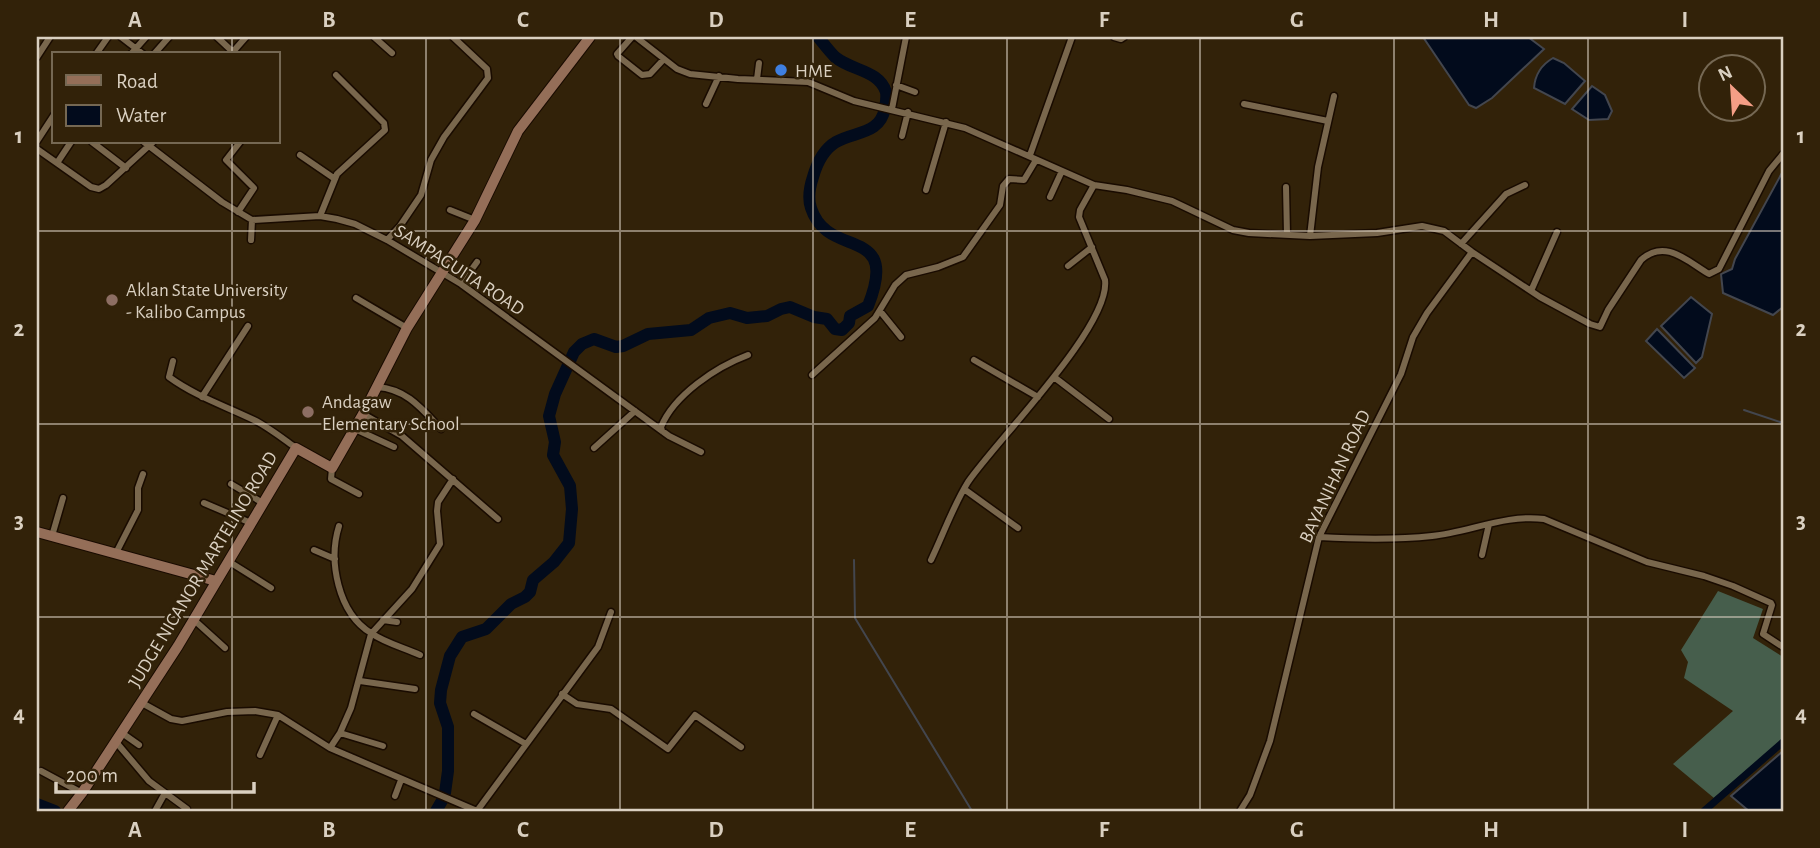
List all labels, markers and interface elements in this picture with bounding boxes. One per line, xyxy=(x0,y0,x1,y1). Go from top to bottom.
text: A xyxy=(128,9,142,32)
text: B xyxy=(322,9,336,32)
text: C xyxy=(517,9,529,32)
text: D xyxy=(708,9,724,32)
text: E xyxy=(904,9,916,32)
text: F xyxy=(1099,9,1110,32)
text: G xyxy=(1290,9,1304,32)
text: H xyxy=(1483,9,1499,32)
text: I xyxy=(1682,9,1688,32)
legend xyxy=(52,52,280,144)
north arrow xyxy=(1698,52,1768,122)
marker: HME xyxy=(773,62,789,78)
place label: HME xyxy=(795,62,832,81)
text: N xyxy=(1715,63,1735,85)
text: Road xyxy=(116,71,158,92)
text: Water xyxy=(116,105,166,126)
text: 1 xyxy=(15,125,23,148)
text: 1 xyxy=(1797,125,1805,148)
street label: SAMPAGUITA ROAD xyxy=(391,221,527,319)
place label: Aklan State University - Kalibo Campus xyxy=(126,281,288,322)
marker: Aklan State University - Kalibo Campus xyxy=(104,292,120,308)
text: 2 xyxy=(14,318,25,341)
text: 2 xyxy=(1796,318,1807,341)
place label: Andagaw Elementary School xyxy=(322,393,460,434)
marker: Andagaw Elementary School xyxy=(300,404,316,420)
street label: BAYANIHAN ROAD xyxy=(1296,407,1374,546)
street label: JUDGE NICANOR MARTELINO ROAD xyxy=(125,449,281,691)
text: 3 xyxy=(14,510,24,533)
text: 3 xyxy=(1796,510,1806,533)
text: 4 xyxy=(13,703,25,726)
text: 4 xyxy=(1795,703,1807,726)
scale bar xyxy=(56,750,254,794)
text: 200 m xyxy=(66,765,118,786)
text: A xyxy=(128,819,142,842)
text: B xyxy=(322,819,336,842)
text: C xyxy=(517,819,529,842)
text: D xyxy=(708,819,724,842)
text: E xyxy=(904,819,916,842)
text: F xyxy=(1099,819,1110,842)
text: G xyxy=(1290,819,1304,842)
text: H xyxy=(1483,819,1499,842)
text: I xyxy=(1682,819,1688,842)

